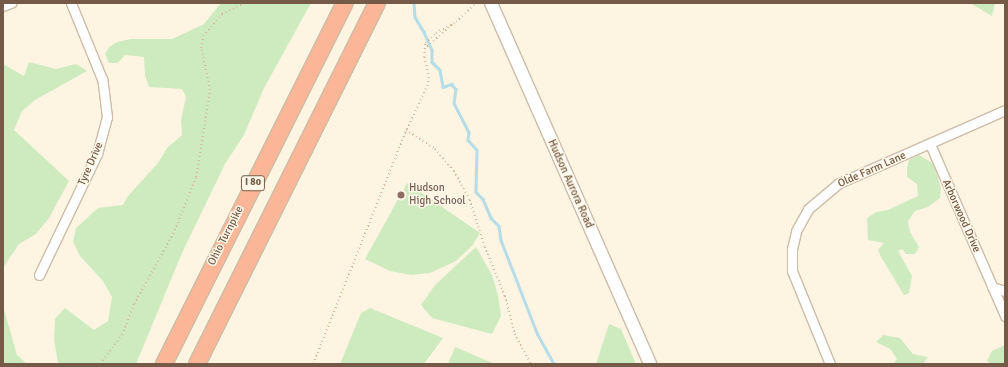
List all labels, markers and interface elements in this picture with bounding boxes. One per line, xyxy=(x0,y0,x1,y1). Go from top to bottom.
street label: Hudson Aurora Road xyxy=(544,138,596,230)
street label: Tyre Drive xyxy=(76,140,106,188)
street label: Olde Farm Lane xyxy=(836,149,908,191)
road number: I 80 xyxy=(240,175,266,191)
street label: Arborwood Drive xyxy=(939,177,983,255)
place label: Hudson High School xyxy=(409,182,466,208)
marker: Hudson High School xyxy=(396,190,406,200)
street label: Ohio Turnpike xyxy=(205,204,247,268)

